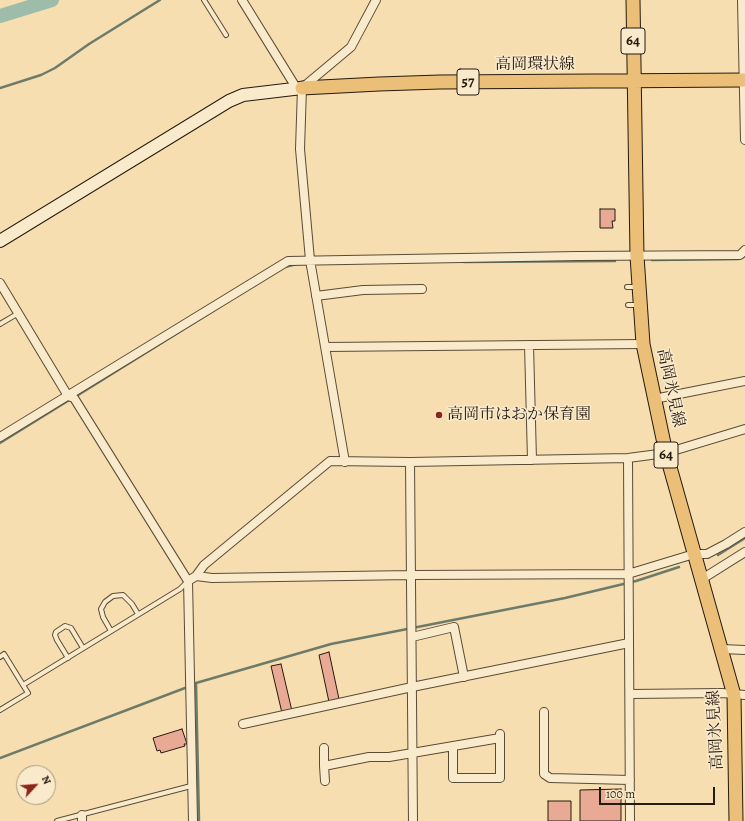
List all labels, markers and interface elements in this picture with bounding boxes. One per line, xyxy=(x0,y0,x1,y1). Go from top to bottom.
road number: 64 xyxy=(621,28,645,54)
street label: 高岡環状線 xyxy=(495,55,575,75)
road number: 57 xyxy=(457,69,479,95)
street label: 高岡氷見線 xyxy=(652,347,688,429)
place label: 高岡市はおか保育園 xyxy=(447,405,591,425)
marker: 高岡市はおか保育園 xyxy=(434,410,444,420)
road number: 64 xyxy=(654,442,678,468)
street label: 高岡氷見線 xyxy=(704,690,728,770)
north arrow xyxy=(16,765,56,805)
text: N xyxy=(38,773,55,787)
scale bar xyxy=(601,779,717,805)
text: 100 m xyxy=(606,786,635,802)

